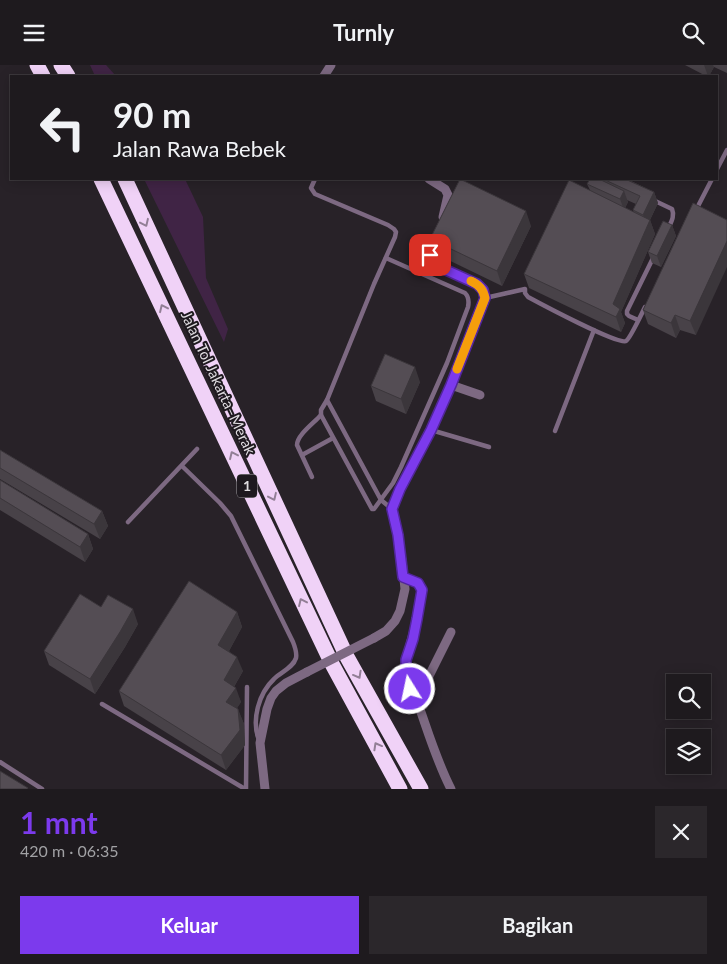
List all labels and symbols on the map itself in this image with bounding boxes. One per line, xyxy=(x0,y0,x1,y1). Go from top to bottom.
one-way arrow xyxy=(139,218,149,227)
pin xyxy=(409,234,451,276)
one-way arrow xyxy=(159,304,169,313)
street label: Jalan Tol Jakarta–Merak xyxy=(178,308,260,458)
one-way arrow xyxy=(228,451,239,460)
road number: 1 xyxy=(237,475,257,497)
one-way arrow xyxy=(267,492,277,501)
one-way arrow xyxy=(298,598,309,607)
position arrow xyxy=(383,662,435,714)
one-way arrow xyxy=(351,670,361,679)
one-way arrow xyxy=(373,743,383,752)

